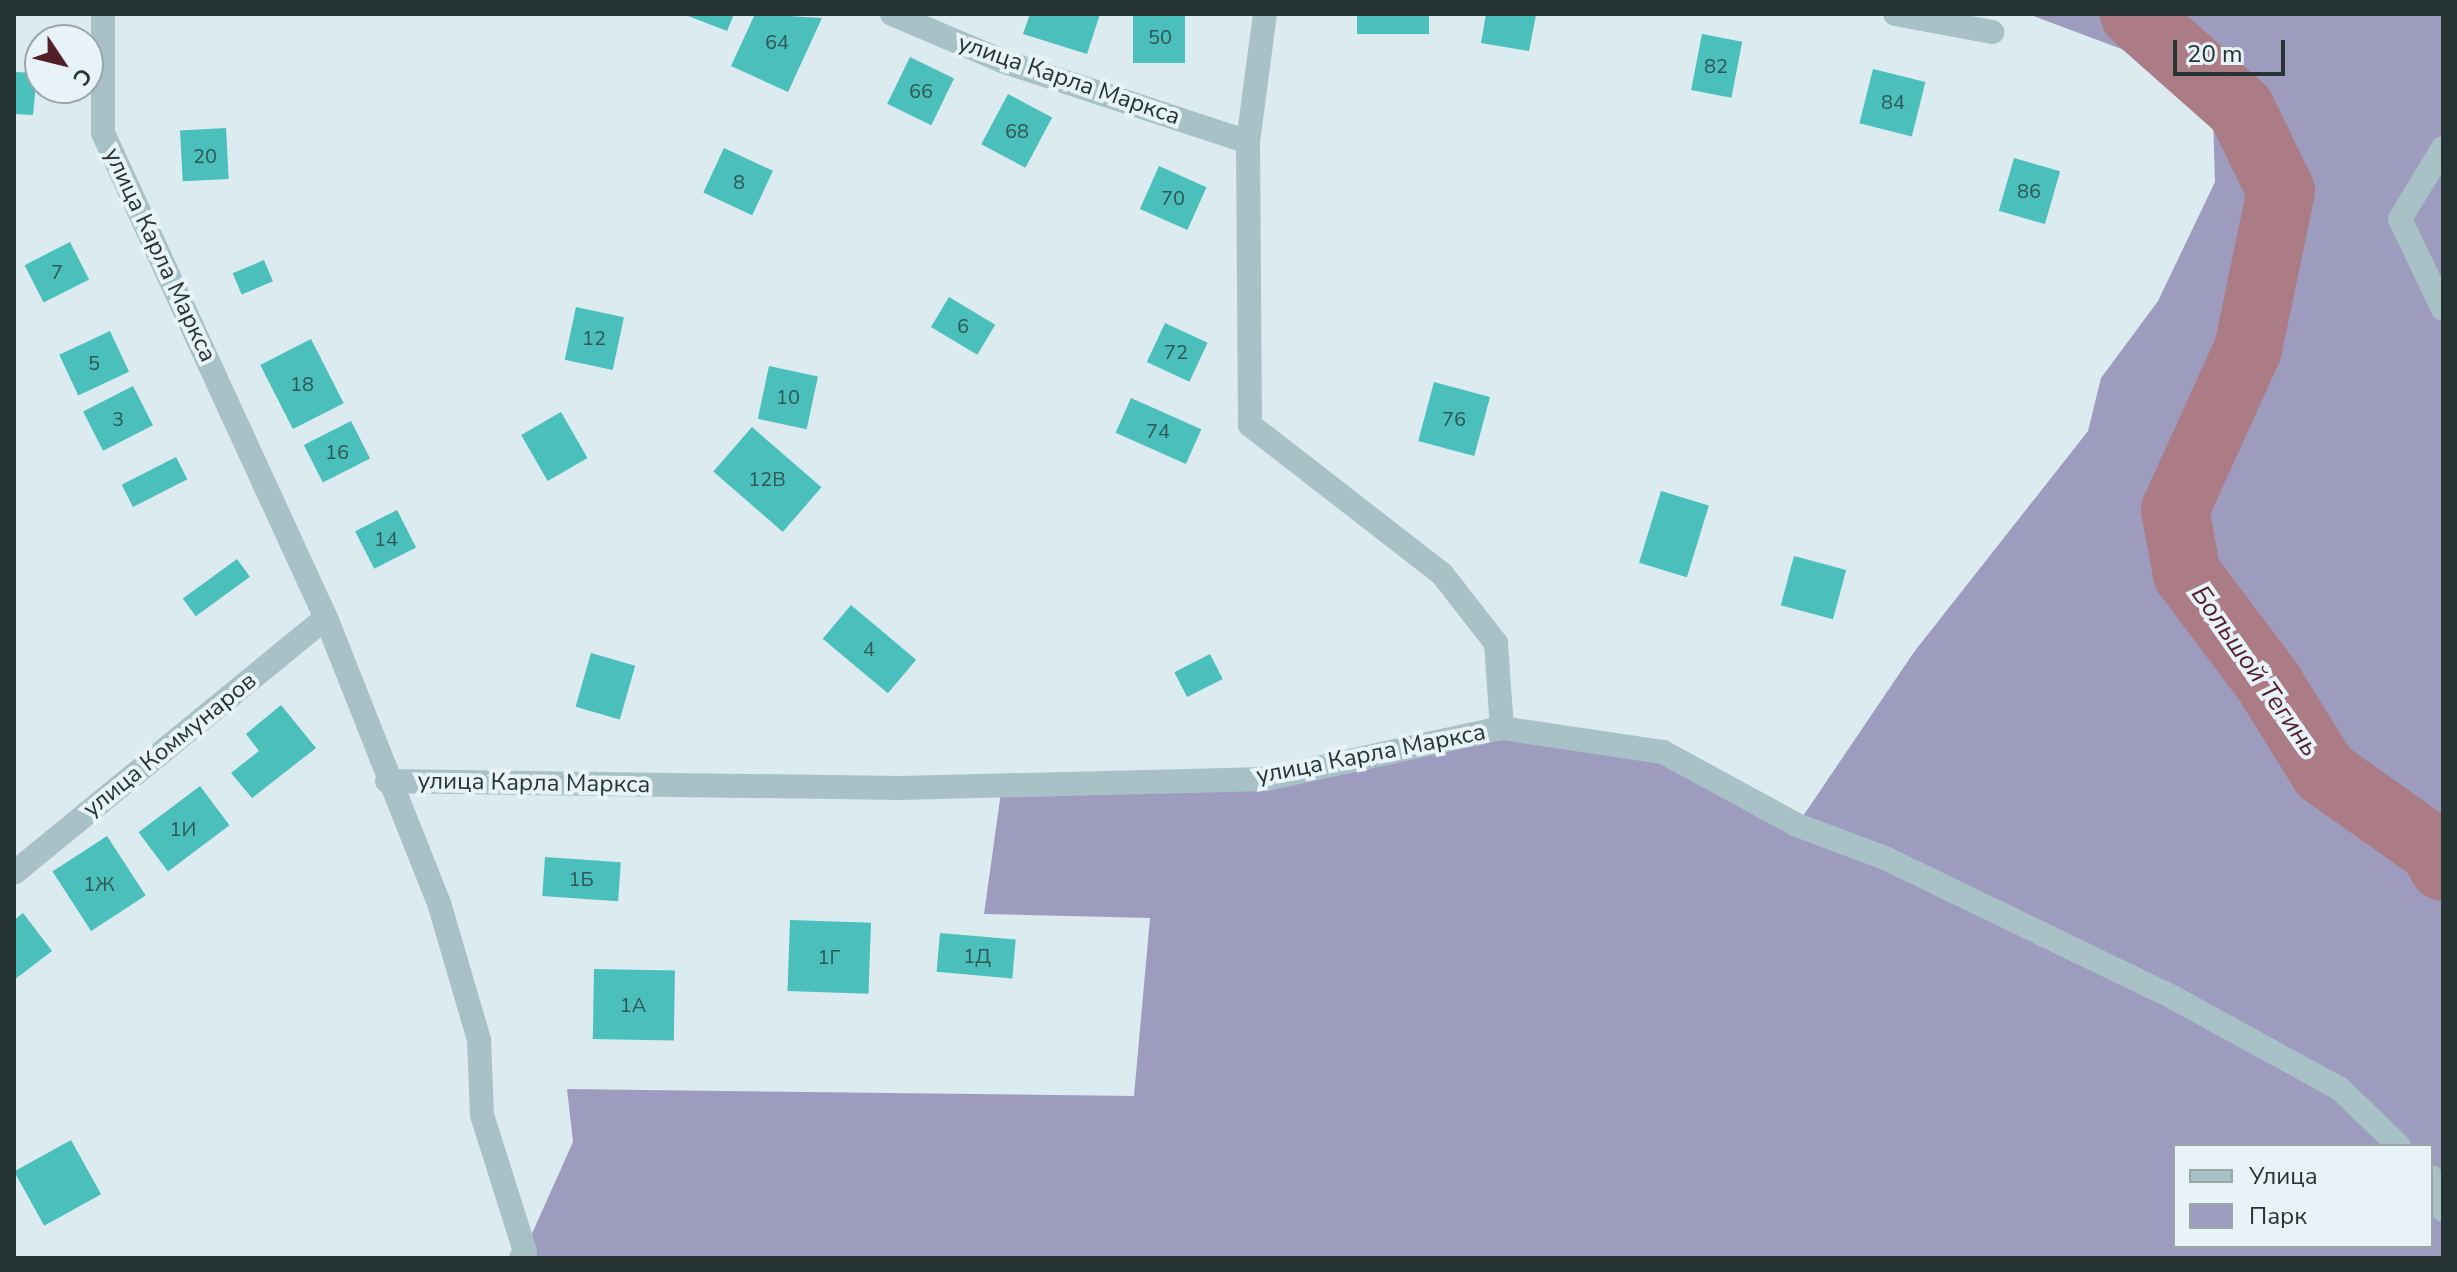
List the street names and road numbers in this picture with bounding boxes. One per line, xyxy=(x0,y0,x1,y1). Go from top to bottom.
street label: улица Карла Маркса xyxy=(954,28,1184,132)
street label: улица Карла Маркса xyxy=(98,143,222,367)
street label: улица Коммунаров xyxy=(78,666,262,824)
street label: улица Карла Маркса xyxy=(1254,718,1488,790)
street label: улица Карла Маркса xyxy=(417,767,651,799)

